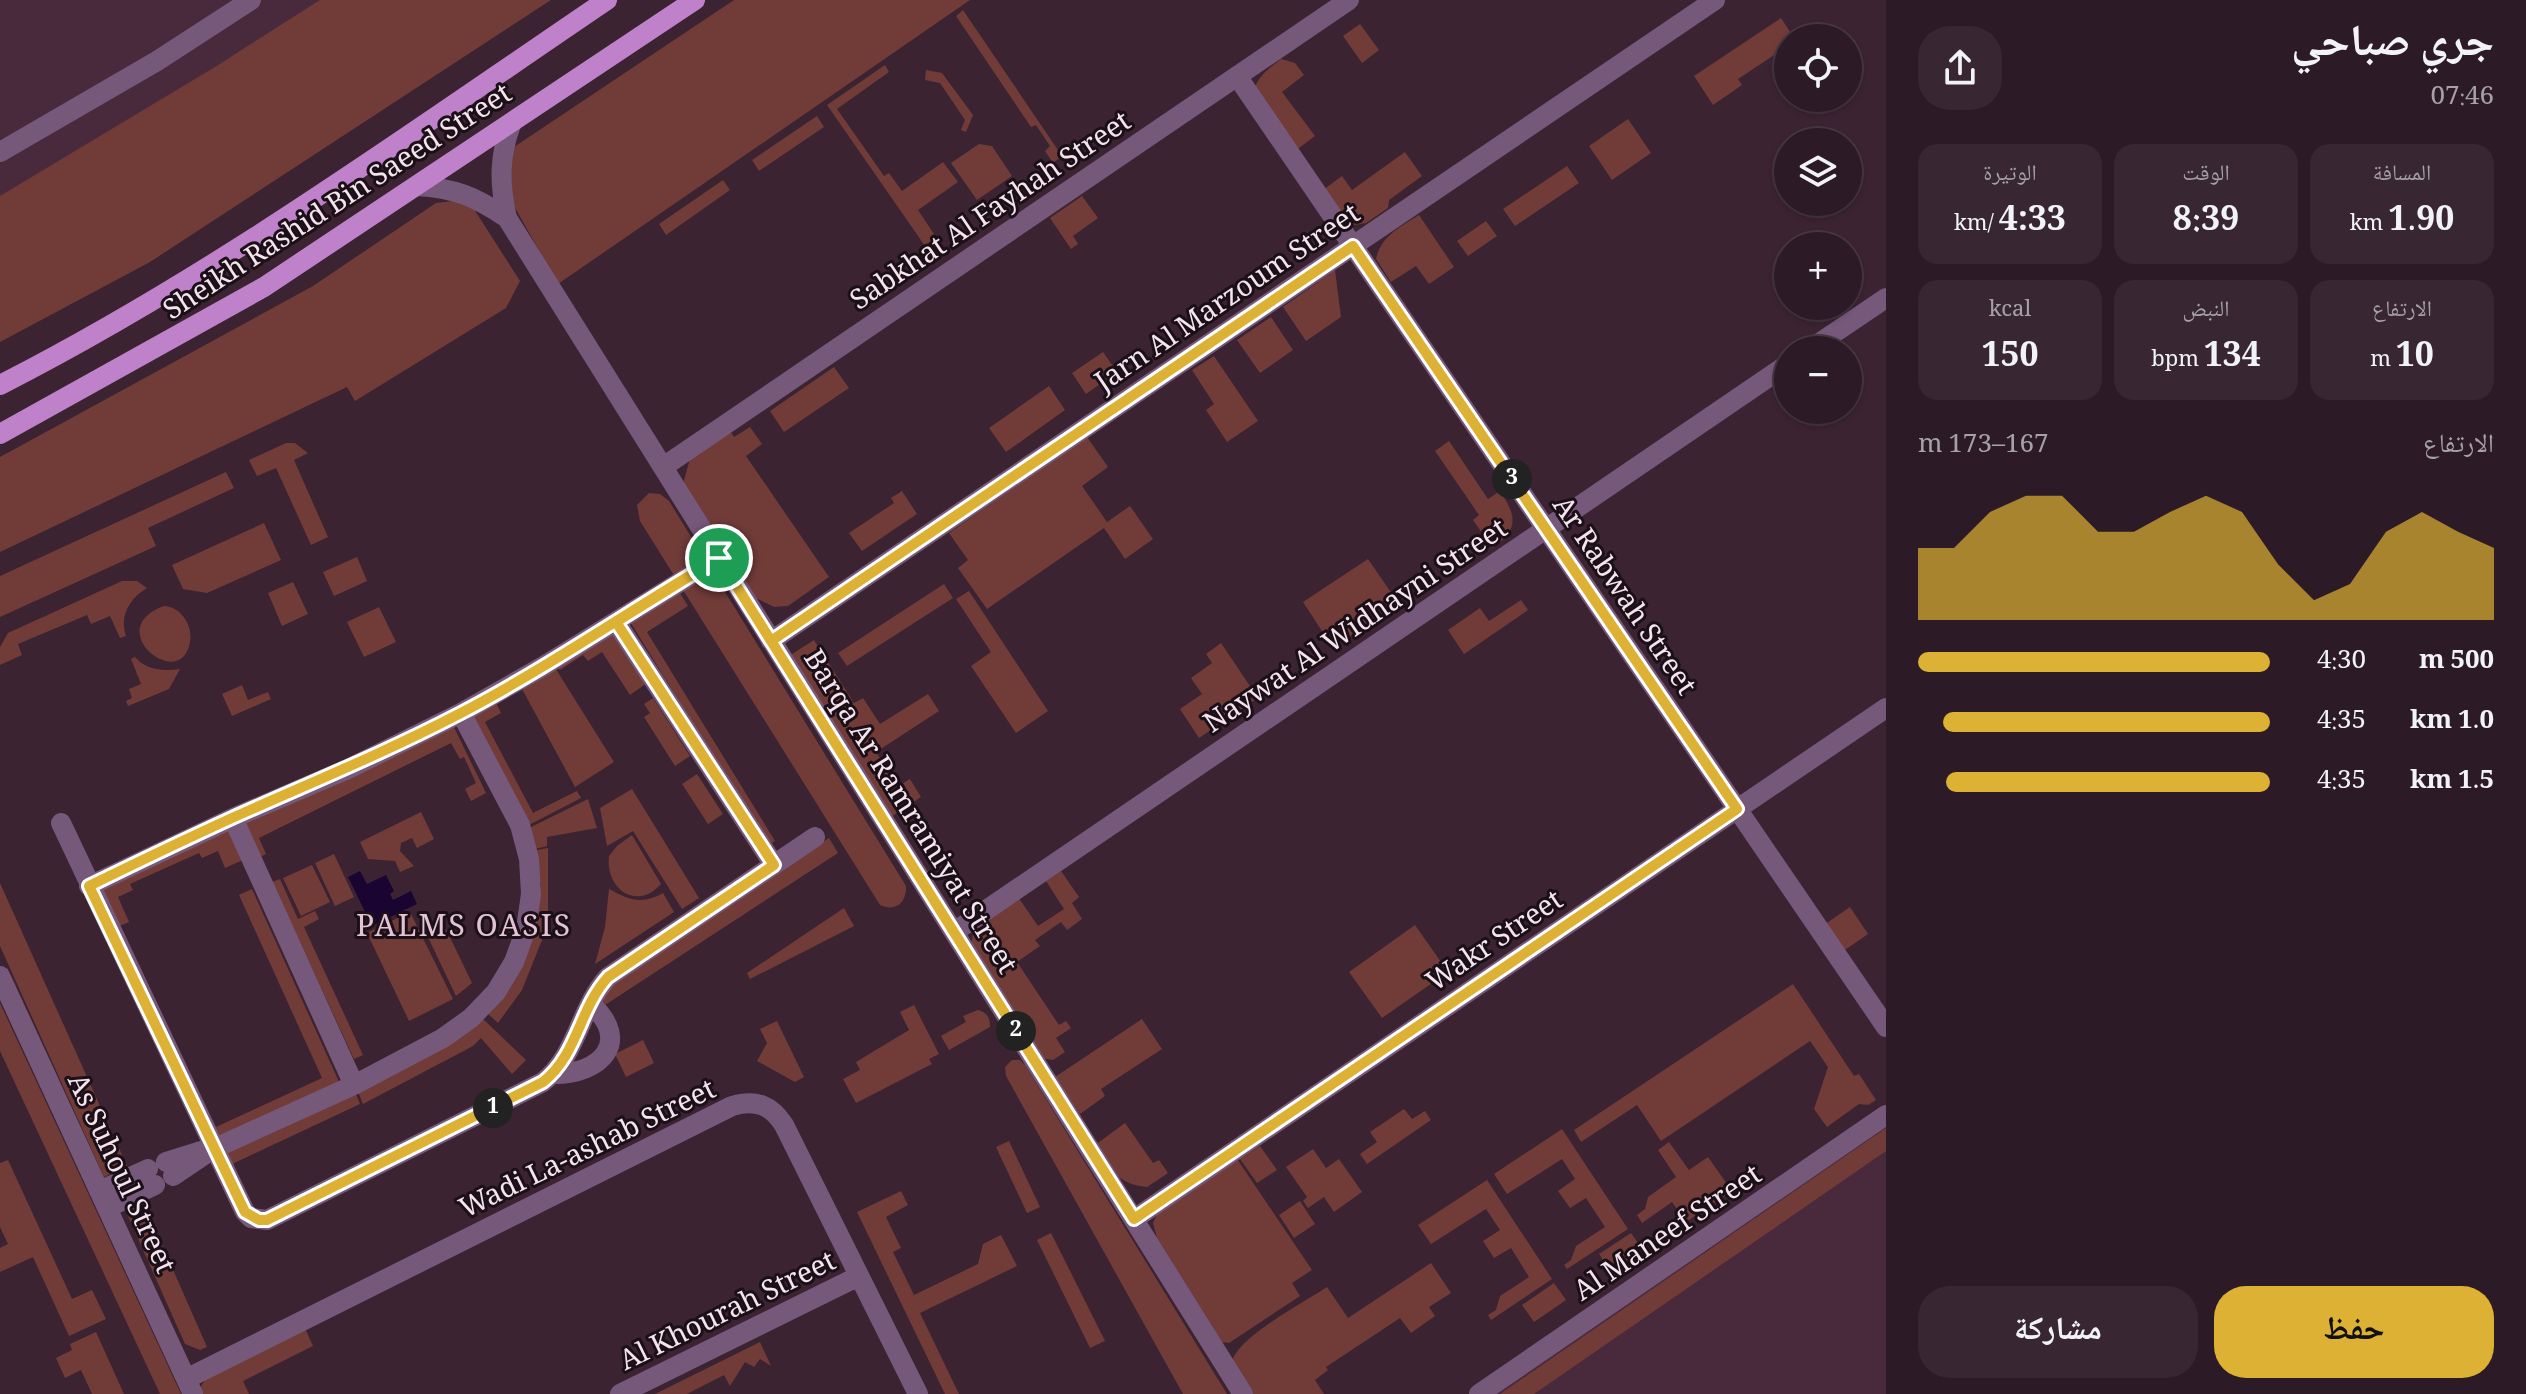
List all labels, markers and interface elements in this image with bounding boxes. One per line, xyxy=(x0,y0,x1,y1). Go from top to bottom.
text: جري صباحي xyxy=(2291,8,2494,83)
map controls xyxy=(1774,24,1862,424)
button: locate xyxy=(1774,24,1862,112)
button: share xyxy=(1918,26,2002,110)
street label: Sheikh Rashid Bin Saeed Street xyxy=(155,73,524,336)
text: 07:46 xyxy=(2431,76,2494,120)
street label: Sabkhat Al Fayhah Street xyxy=(842,101,1143,326)
button: layers xyxy=(1774,128,1862,216)
text: الوتيرة xyxy=(1983,156,2037,194)
text: الوقت xyxy=(2182,156,2230,194)
text: المسافة xyxy=(2373,156,2431,194)
street label: Jarn Al Marzoum Street xyxy=(1086,193,1372,408)
text: 4:33 xyxy=(1999,194,2066,252)
text: 8:39 xyxy=(2173,194,2239,252)
text: 1.90 xyxy=(2388,194,2454,252)
text: /km xyxy=(1954,206,1999,244)
text: km xyxy=(2350,206,2388,244)
button: + xyxy=(1774,232,1862,320)
text: kcal xyxy=(1989,292,2031,330)
text: النبض xyxy=(2183,292,2229,330)
text: الارتفاع xyxy=(2372,292,2432,330)
text: 150 xyxy=(1981,330,2039,388)
text: 134 xyxy=(2204,330,2261,388)
text: 10 xyxy=(2396,330,2434,388)
button: − xyxy=(1774,336,1862,424)
text: bpm xyxy=(2151,342,2204,380)
text: m xyxy=(2370,342,2396,380)
text: 167–173 m xyxy=(1918,424,2049,468)
text: الارتفاع xyxy=(2423,424,2494,468)
pin: 3 xyxy=(1492,459,1532,499)
text: 3 xyxy=(1506,460,1518,498)
street label: Ar Rabwah Street xyxy=(1537,487,1707,707)
street label: Naywat Al Widhayni Street xyxy=(1195,508,1519,748)
pin xyxy=(685,524,753,592)
icon: arrive xyxy=(697,536,741,580)
text: 4:30 xyxy=(2317,640,2366,684)
text: 500 m xyxy=(2419,640,2494,684)
street label: Barqa Ar Ramramiyat Street xyxy=(788,641,1028,985)
text: 4:35 xyxy=(2317,700,2366,744)
text: 1.0 km xyxy=(2410,700,2494,744)
text: 4:35 xyxy=(2317,760,2366,804)
text: 1.5 km xyxy=(2410,760,2494,804)
street label: Wakr Street xyxy=(1418,879,1575,1007)
district label: PALMS OASIS xyxy=(356,904,572,955)
pin: 2 xyxy=(996,1011,1036,1051)
text: 2 xyxy=(1010,1012,1022,1050)
street label: As Suhoul Street xyxy=(51,1067,186,1283)
street label: Wadi La-ashab Street xyxy=(452,1068,726,1235)
pin: 1 xyxy=(473,1088,513,1128)
text: 1 xyxy=(487,1089,499,1127)
street label: Al Maneef Street xyxy=(1565,1154,1774,1317)
street label: Al Khourah Street xyxy=(612,1240,846,1387)
button: مشاركة xyxy=(1918,1286,2198,1378)
button: حفظ xyxy=(2214,1286,2494,1378)

